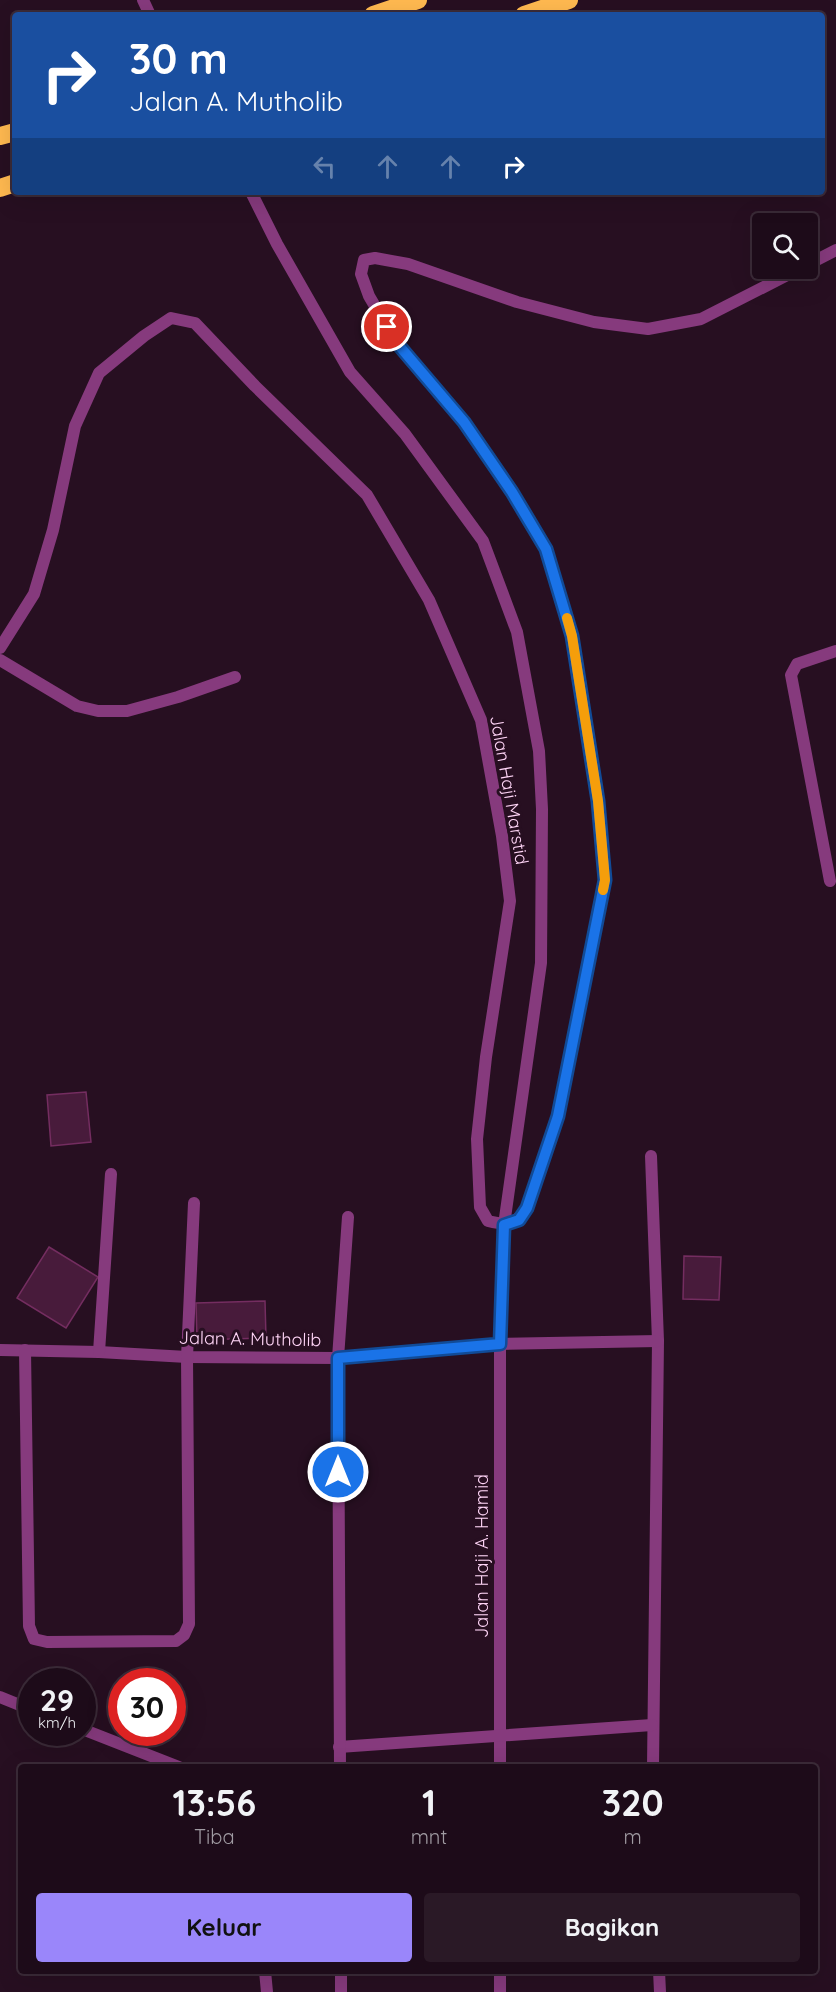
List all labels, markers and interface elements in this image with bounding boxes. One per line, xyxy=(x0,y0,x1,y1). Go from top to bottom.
text: 30 m xyxy=(129,32,228,85)
icon: right xyxy=(30,36,108,114)
text: Jalan A. Mutholib xyxy=(129,84,343,118)
icon: left xyxy=(308,150,341,183)
icon: ahead xyxy=(371,150,404,183)
icon: ahead xyxy=(434,150,467,183)
icon: right xyxy=(497,150,530,183)
map controls xyxy=(752,213,818,279)
button: search xyxy=(752,213,818,279)
pin xyxy=(361,301,412,352)
icon: arrive xyxy=(370,310,403,343)
street label: Jalan Haji Marstid xyxy=(485,714,534,866)
street label: Jalan A. Mutholib xyxy=(179,1326,322,1351)
position arrow xyxy=(306,1440,370,1504)
street label: Jalan Haji A. Hamid xyxy=(470,1474,493,1638)
speed limit sign: 30 xyxy=(108,1668,186,1746)
text: 29 xyxy=(40,1681,74,1719)
text: km/h xyxy=(38,1713,76,1732)
text: 13:56 xyxy=(172,1780,256,1825)
text: 1 xyxy=(422,1780,436,1825)
text: 320 xyxy=(602,1780,664,1825)
text: Tiba xyxy=(194,1824,235,1849)
text: mnt xyxy=(411,1824,447,1849)
text: m xyxy=(623,1824,642,1849)
button: Keluar xyxy=(36,1893,412,1962)
button: Bagikan xyxy=(424,1893,800,1962)

